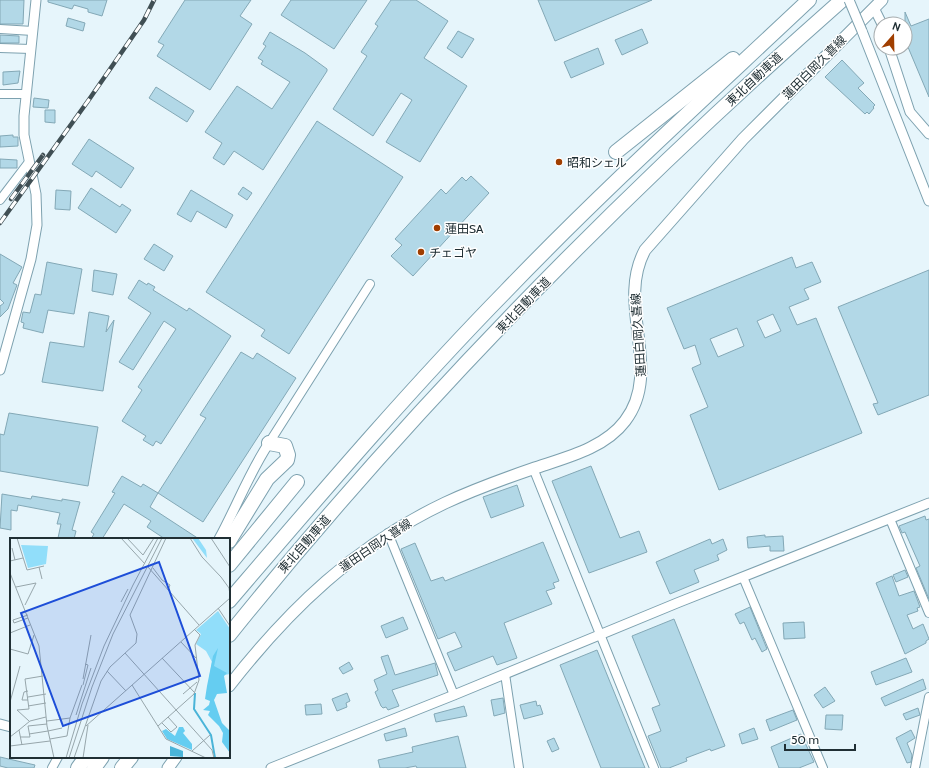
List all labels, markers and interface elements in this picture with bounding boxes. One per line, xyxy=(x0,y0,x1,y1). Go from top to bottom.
north arrow xyxy=(873,16,913,56)
text: N xyxy=(890,19,902,35)
street label: 蓮田白岡久喜線 xyxy=(779,32,849,102)
street label: 東北自動車道 xyxy=(723,49,785,109)
place label: 昭和シェル xyxy=(567,155,627,170)
marker: 昭和シェル xyxy=(554,157,564,167)
place label: 蓮田SA xyxy=(445,221,484,236)
marker: 蓮田SA xyxy=(432,223,442,233)
place label: チェゴヤ xyxy=(429,245,477,260)
marker: チェゴヤ xyxy=(416,247,426,257)
street label: 東北自動車道 xyxy=(493,274,553,336)
street label: 蓮田白岡久喜線 xyxy=(628,293,648,377)
street label: 東北自動車道 xyxy=(275,512,333,576)
street label: 蓮田白岡久喜線 xyxy=(336,515,414,575)
inset map xyxy=(10,538,230,758)
scale bar xyxy=(785,726,855,752)
text: 50 m xyxy=(791,732,819,747)

